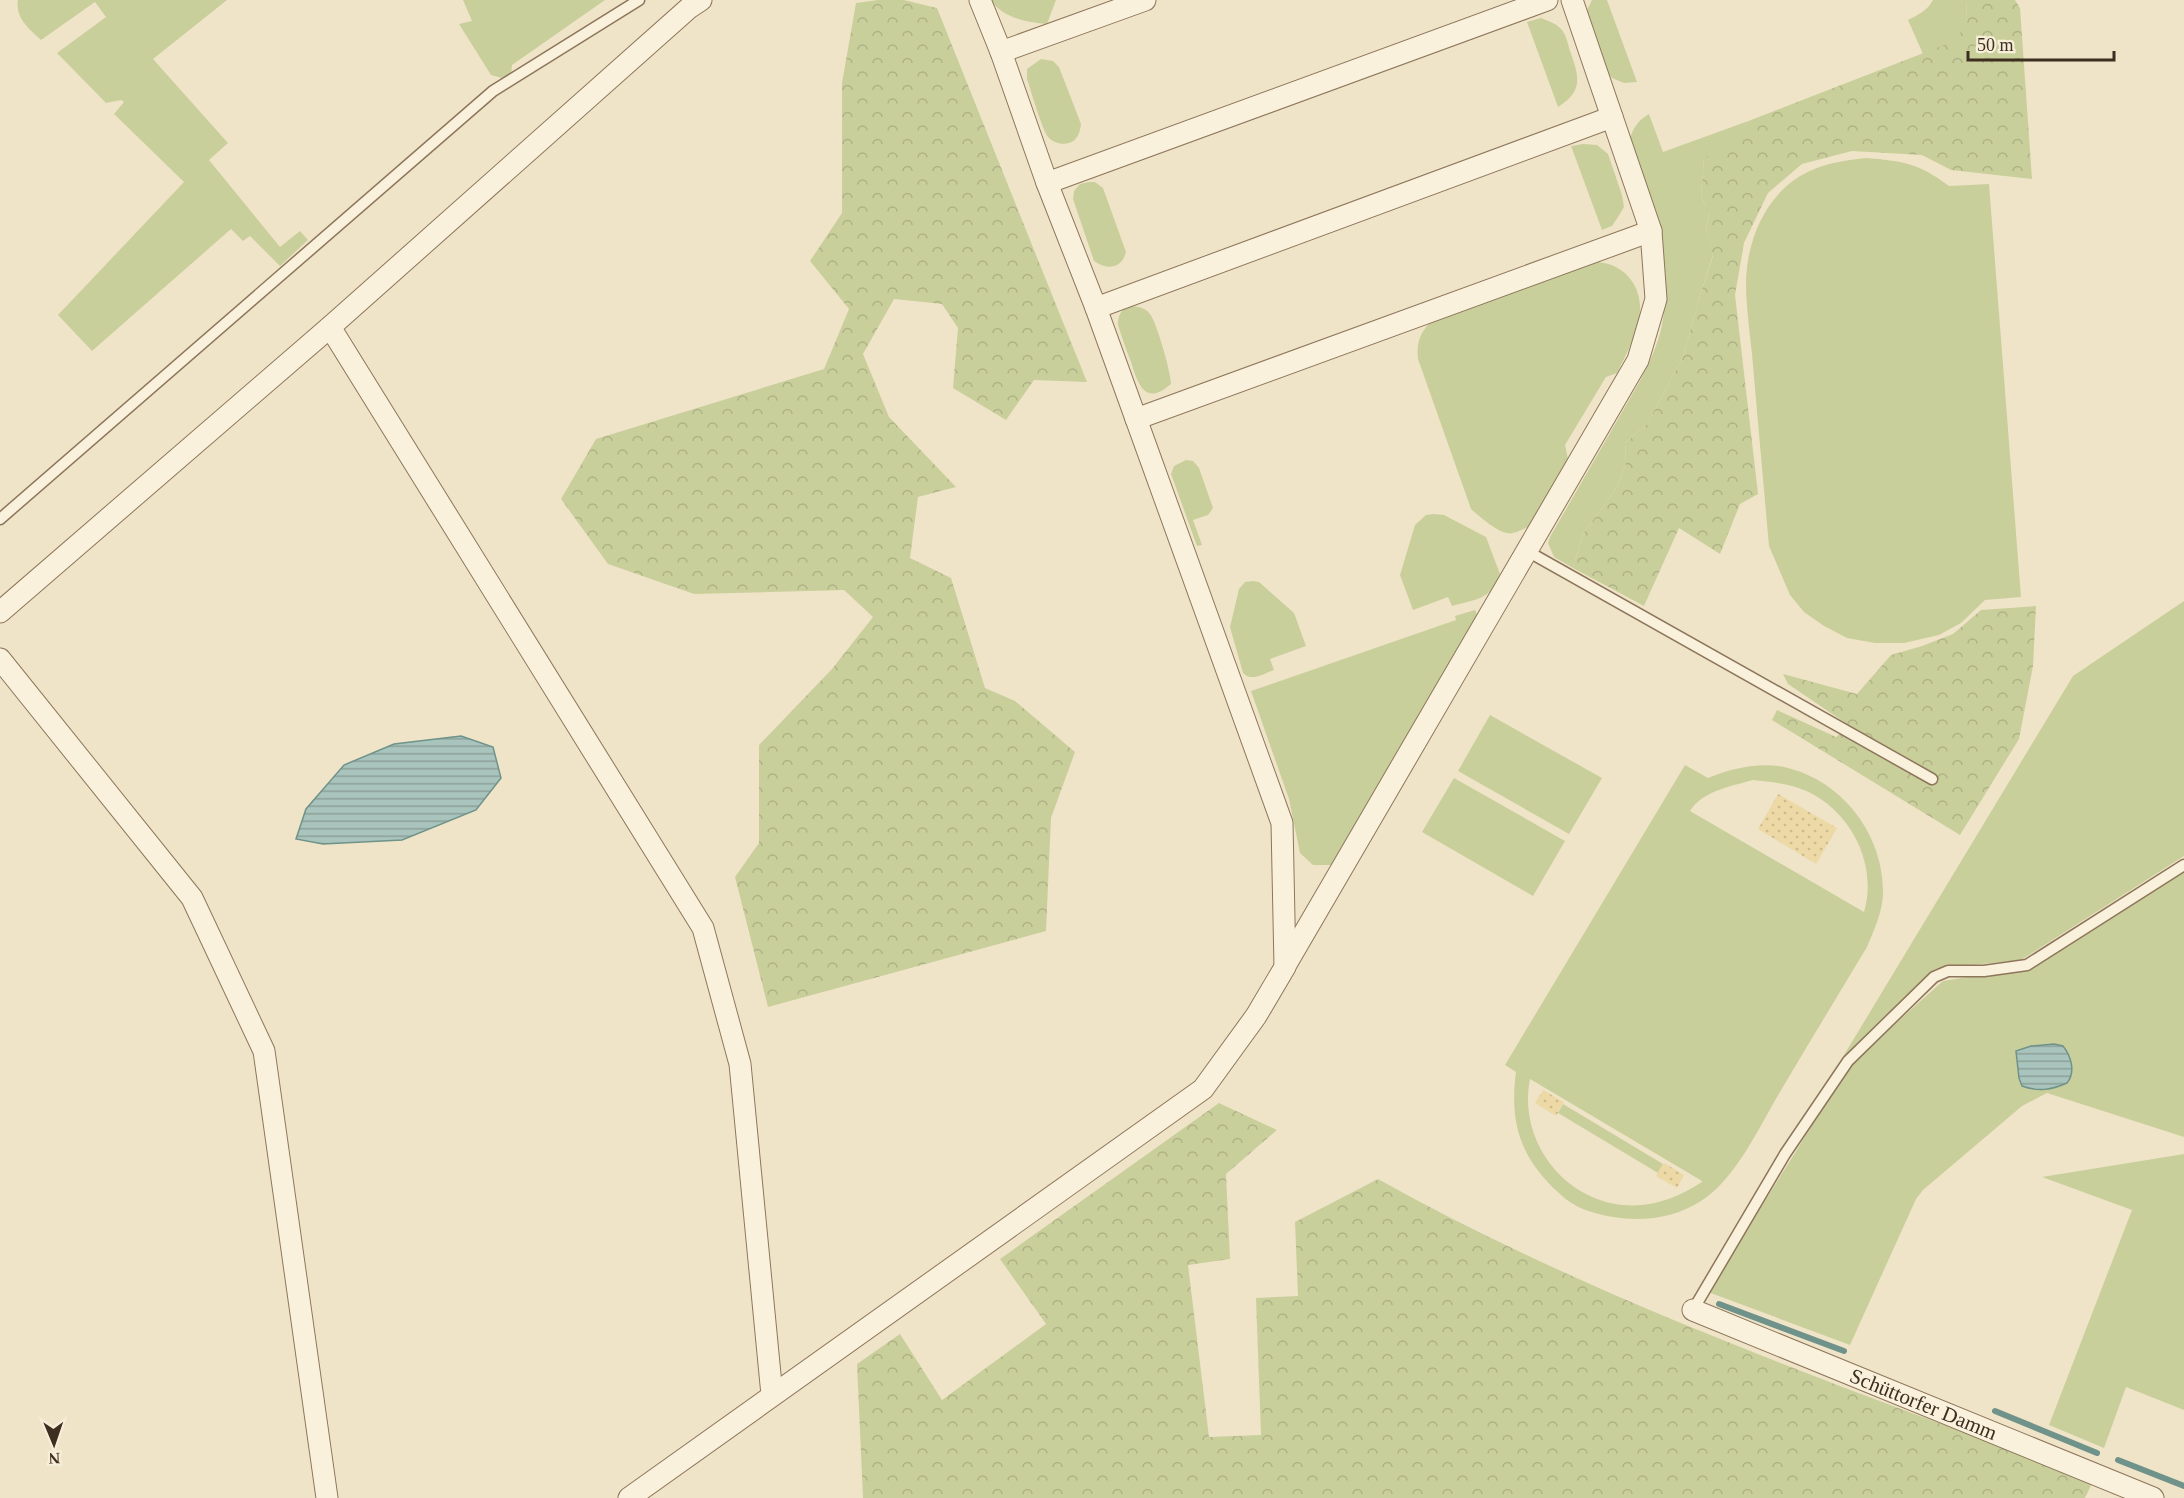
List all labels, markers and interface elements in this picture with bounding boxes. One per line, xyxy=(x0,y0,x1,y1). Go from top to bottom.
scale bar xyxy=(1968,24,2114,62)
text: 50 m xyxy=(1977,35,2014,55)
street label: Schüttorfer Damm xyxy=(1846,1363,2001,1445)
north arrow xyxy=(24,1414,84,1474)
text: N xyxy=(48,1450,61,1467)

